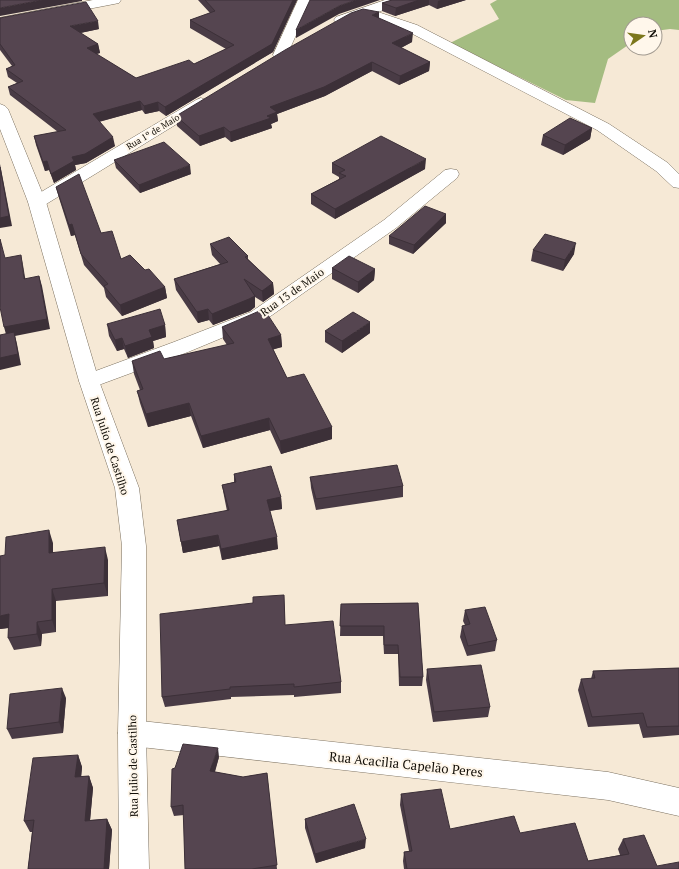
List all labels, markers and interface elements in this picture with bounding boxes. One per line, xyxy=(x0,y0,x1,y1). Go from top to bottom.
north arrow xyxy=(623,16,663,56)
text: N xyxy=(645,28,661,40)
street label: Rua 1º de Maio xyxy=(124,111,182,153)
street label: Rua 13 de Maio xyxy=(257,265,327,319)
street label: Rua Julio de Castilho xyxy=(88,395,132,497)
street label: Rua Julio de Castilho xyxy=(125,715,141,817)
street label: Rua Acacilia Capelão Peres xyxy=(328,747,484,781)

